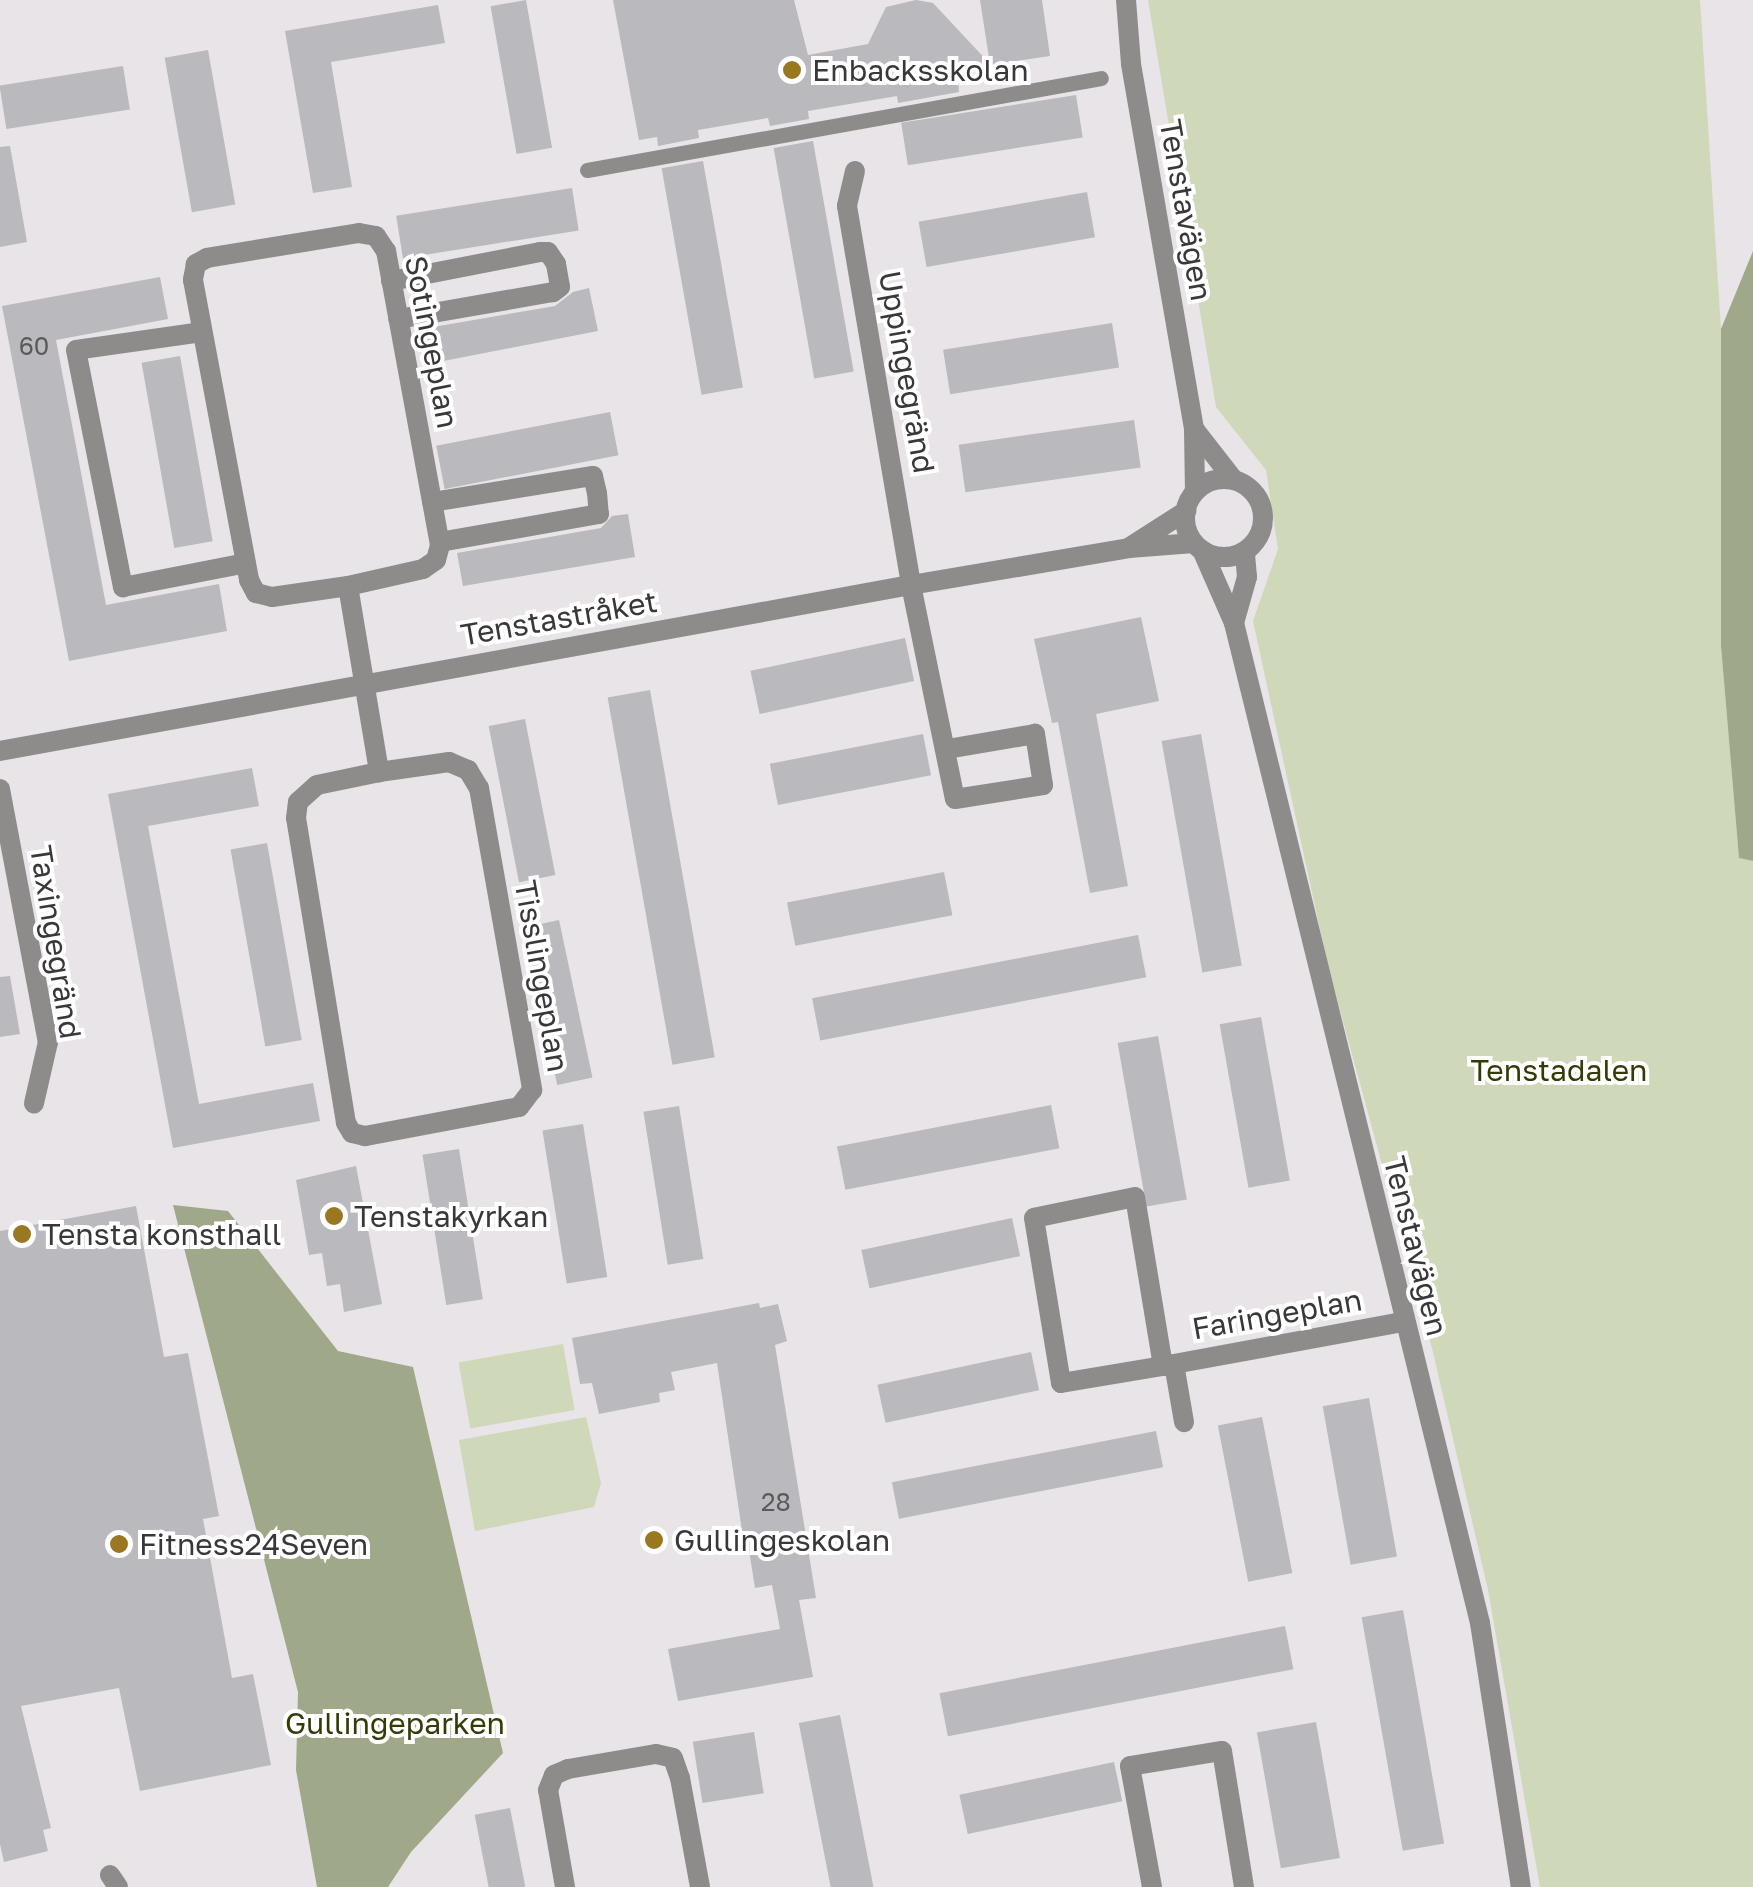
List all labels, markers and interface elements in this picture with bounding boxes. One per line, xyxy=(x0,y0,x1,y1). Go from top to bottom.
place label: Enbacksskolan xyxy=(812,52,1029,88)
marker: Enbacksskolan xyxy=(781,59,803,81)
street label: Tenstavägen xyxy=(1152,117,1220,303)
street label: Sotingeplan xyxy=(398,253,466,431)
street label: Uppingegränd xyxy=(871,268,943,476)
house number: 60 xyxy=(19,331,49,361)
street label: Tenstastråket xyxy=(458,583,660,653)
street label: Taxingegränd xyxy=(23,843,89,1041)
street label: Tisslingeplan xyxy=(507,877,577,1075)
park label: Tenstadalen xyxy=(1470,1052,1648,1088)
street label: Tenstavägen xyxy=(1376,1153,1456,1339)
place label: Tenstakyrkan xyxy=(354,1198,548,1234)
marker: Tenstakyrkan xyxy=(323,1205,345,1227)
place label: Tensta konsthall xyxy=(42,1216,281,1252)
marker: Tensta konsthall xyxy=(11,1223,33,1245)
street label: Faringeplan xyxy=(1189,1281,1365,1347)
house number: 28 xyxy=(761,1487,791,1517)
place label: Gullingeskolan xyxy=(674,1522,890,1558)
place label: Fitness24Seven xyxy=(139,1526,368,1562)
marker: Gullingeskolan xyxy=(643,1529,665,1551)
marker: Fitness24Seven xyxy=(108,1533,130,1555)
park label: Gullingeparken xyxy=(285,1705,505,1741)

